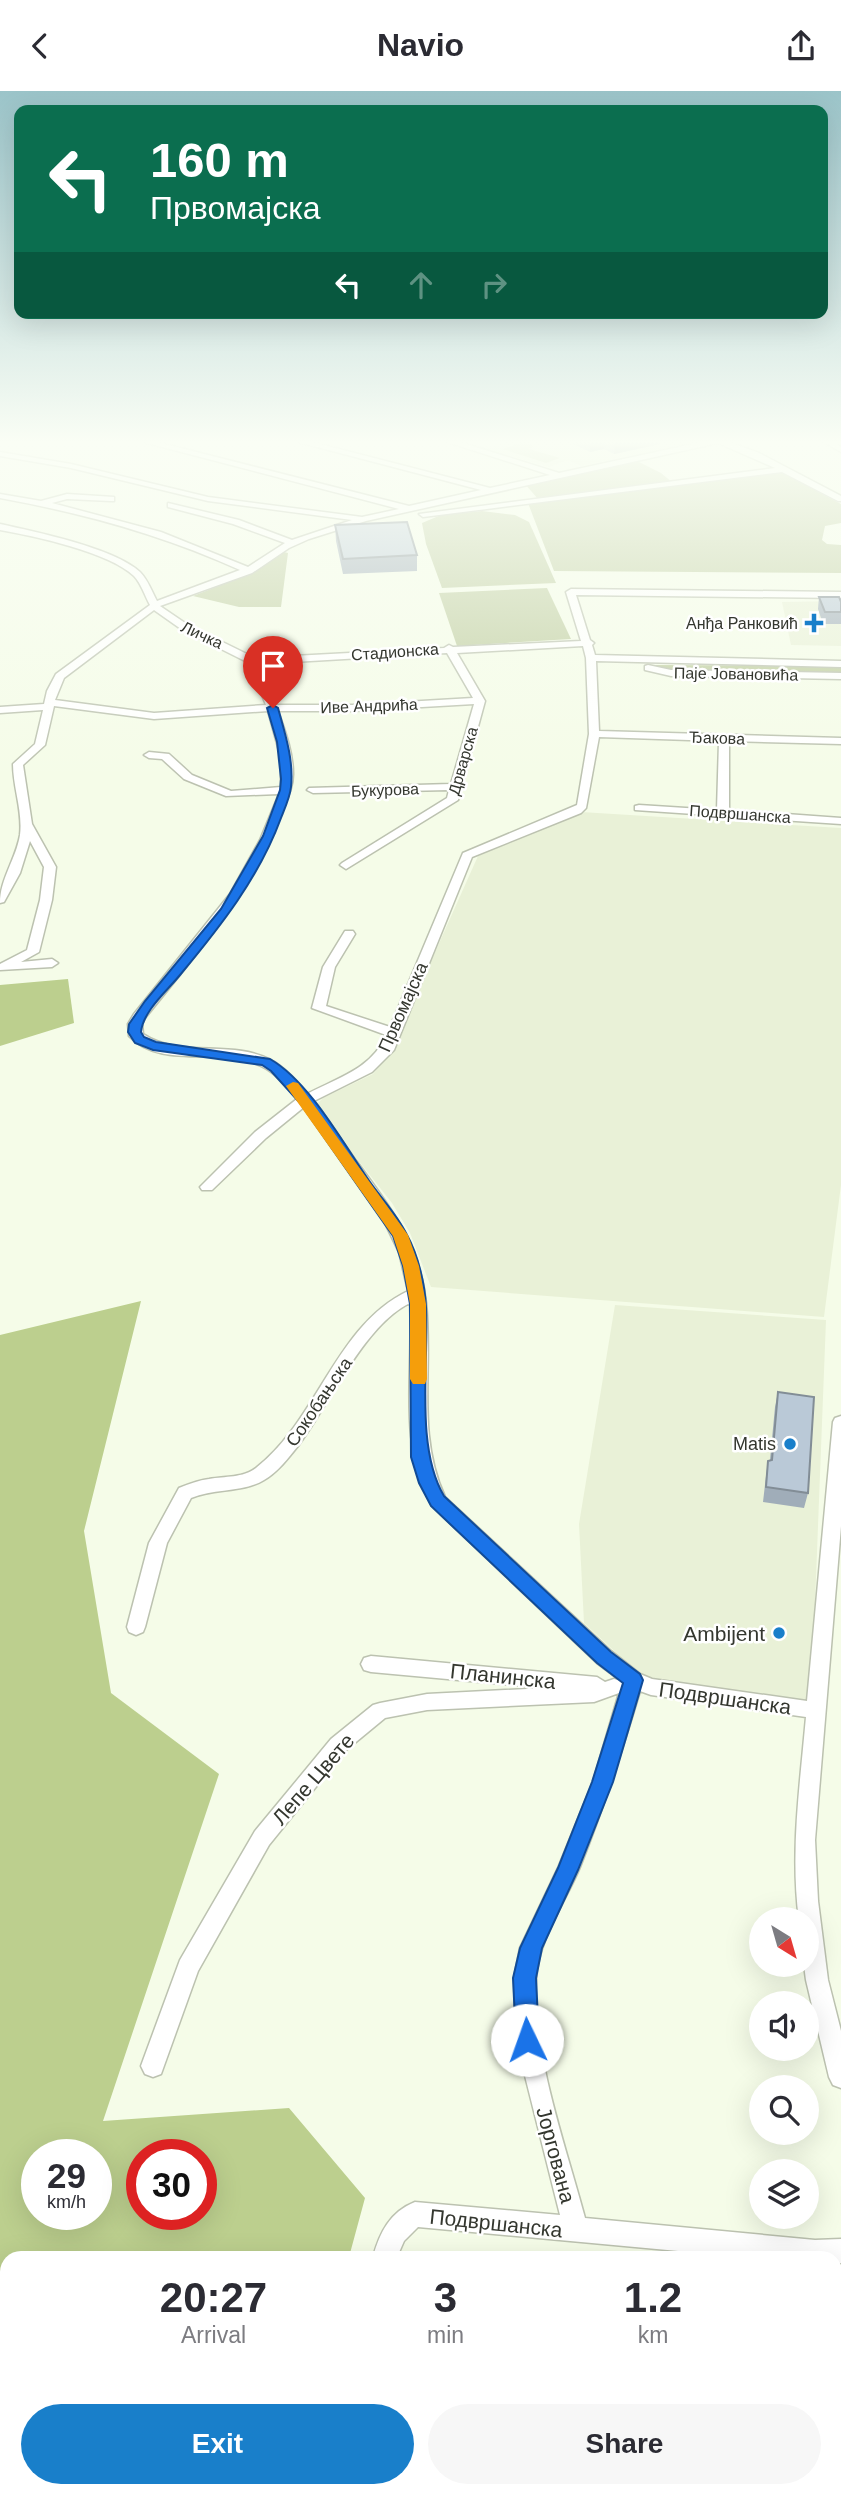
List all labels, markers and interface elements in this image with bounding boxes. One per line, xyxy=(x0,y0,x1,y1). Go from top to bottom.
icon: back xyxy=(21,27,59,65)
text: Navio xyxy=(377,27,464,63)
icon: share xyxy=(782,27,820,65)
icon: left xyxy=(35,133,126,224)
text: 160 m xyxy=(150,133,289,187)
text: Првомајска xyxy=(150,190,321,226)
icon: left xyxy=(329,266,367,304)
icon: ahead xyxy=(402,266,440,304)
icon: right xyxy=(475,266,513,304)
marker: Анђа Ранковић xyxy=(804,613,824,633)
place label: Анђа Ранковић xyxy=(686,615,798,632)
street label: Личка xyxy=(178,618,226,652)
pin xyxy=(243,636,303,708)
street label: Стадионска xyxy=(351,640,440,664)
icon: arrive xyxy=(254,647,292,685)
street label: Паје Јовановића xyxy=(674,664,798,684)
street label: Иве Андрића xyxy=(320,696,418,716)
street label: Дрварска xyxy=(445,725,481,797)
street label: Ђакова xyxy=(689,729,745,747)
street label: Букурова xyxy=(351,780,419,800)
street label: Подвршанска xyxy=(689,802,791,826)
street label: Првомајска xyxy=(374,958,432,1055)
street label: Сокобањска xyxy=(282,1353,357,1450)
place label: Matis xyxy=(733,1434,776,1454)
marker: Matis xyxy=(782,1436,798,1452)
place label: Ambijent xyxy=(683,1622,765,1645)
marker: Ambijent xyxy=(771,1625,787,1641)
street label: Планинска xyxy=(449,1659,557,1693)
street label: Подвршанска xyxy=(657,1677,793,1719)
street label: Лепе Цвете xyxy=(267,1729,359,1829)
north arrow xyxy=(749,1907,819,1977)
map controls xyxy=(749,1907,819,2229)
button: sound xyxy=(749,1991,819,2061)
position arrow xyxy=(490,2003,564,2077)
button: search xyxy=(749,2075,819,2145)
street label: Јоргована xyxy=(532,2104,580,2206)
speed limit sign: 30 xyxy=(126,2139,217,2230)
text: 29 xyxy=(47,2156,86,2195)
button: layers xyxy=(749,2159,819,2229)
text: km/h xyxy=(47,2192,86,2212)
street label: Подвршанска xyxy=(428,2205,564,2241)
text: 20:27 xyxy=(160,2274,267,2321)
text: 3 xyxy=(434,2274,457,2321)
text: 1.2 xyxy=(624,2274,682,2321)
text: Arrival xyxy=(181,2322,246,2348)
text: min xyxy=(427,2322,464,2348)
text: km xyxy=(638,2322,668,2348)
button: Exit xyxy=(21,2404,414,2484)
button: Share xyxy=(428,2404,821,2484)

